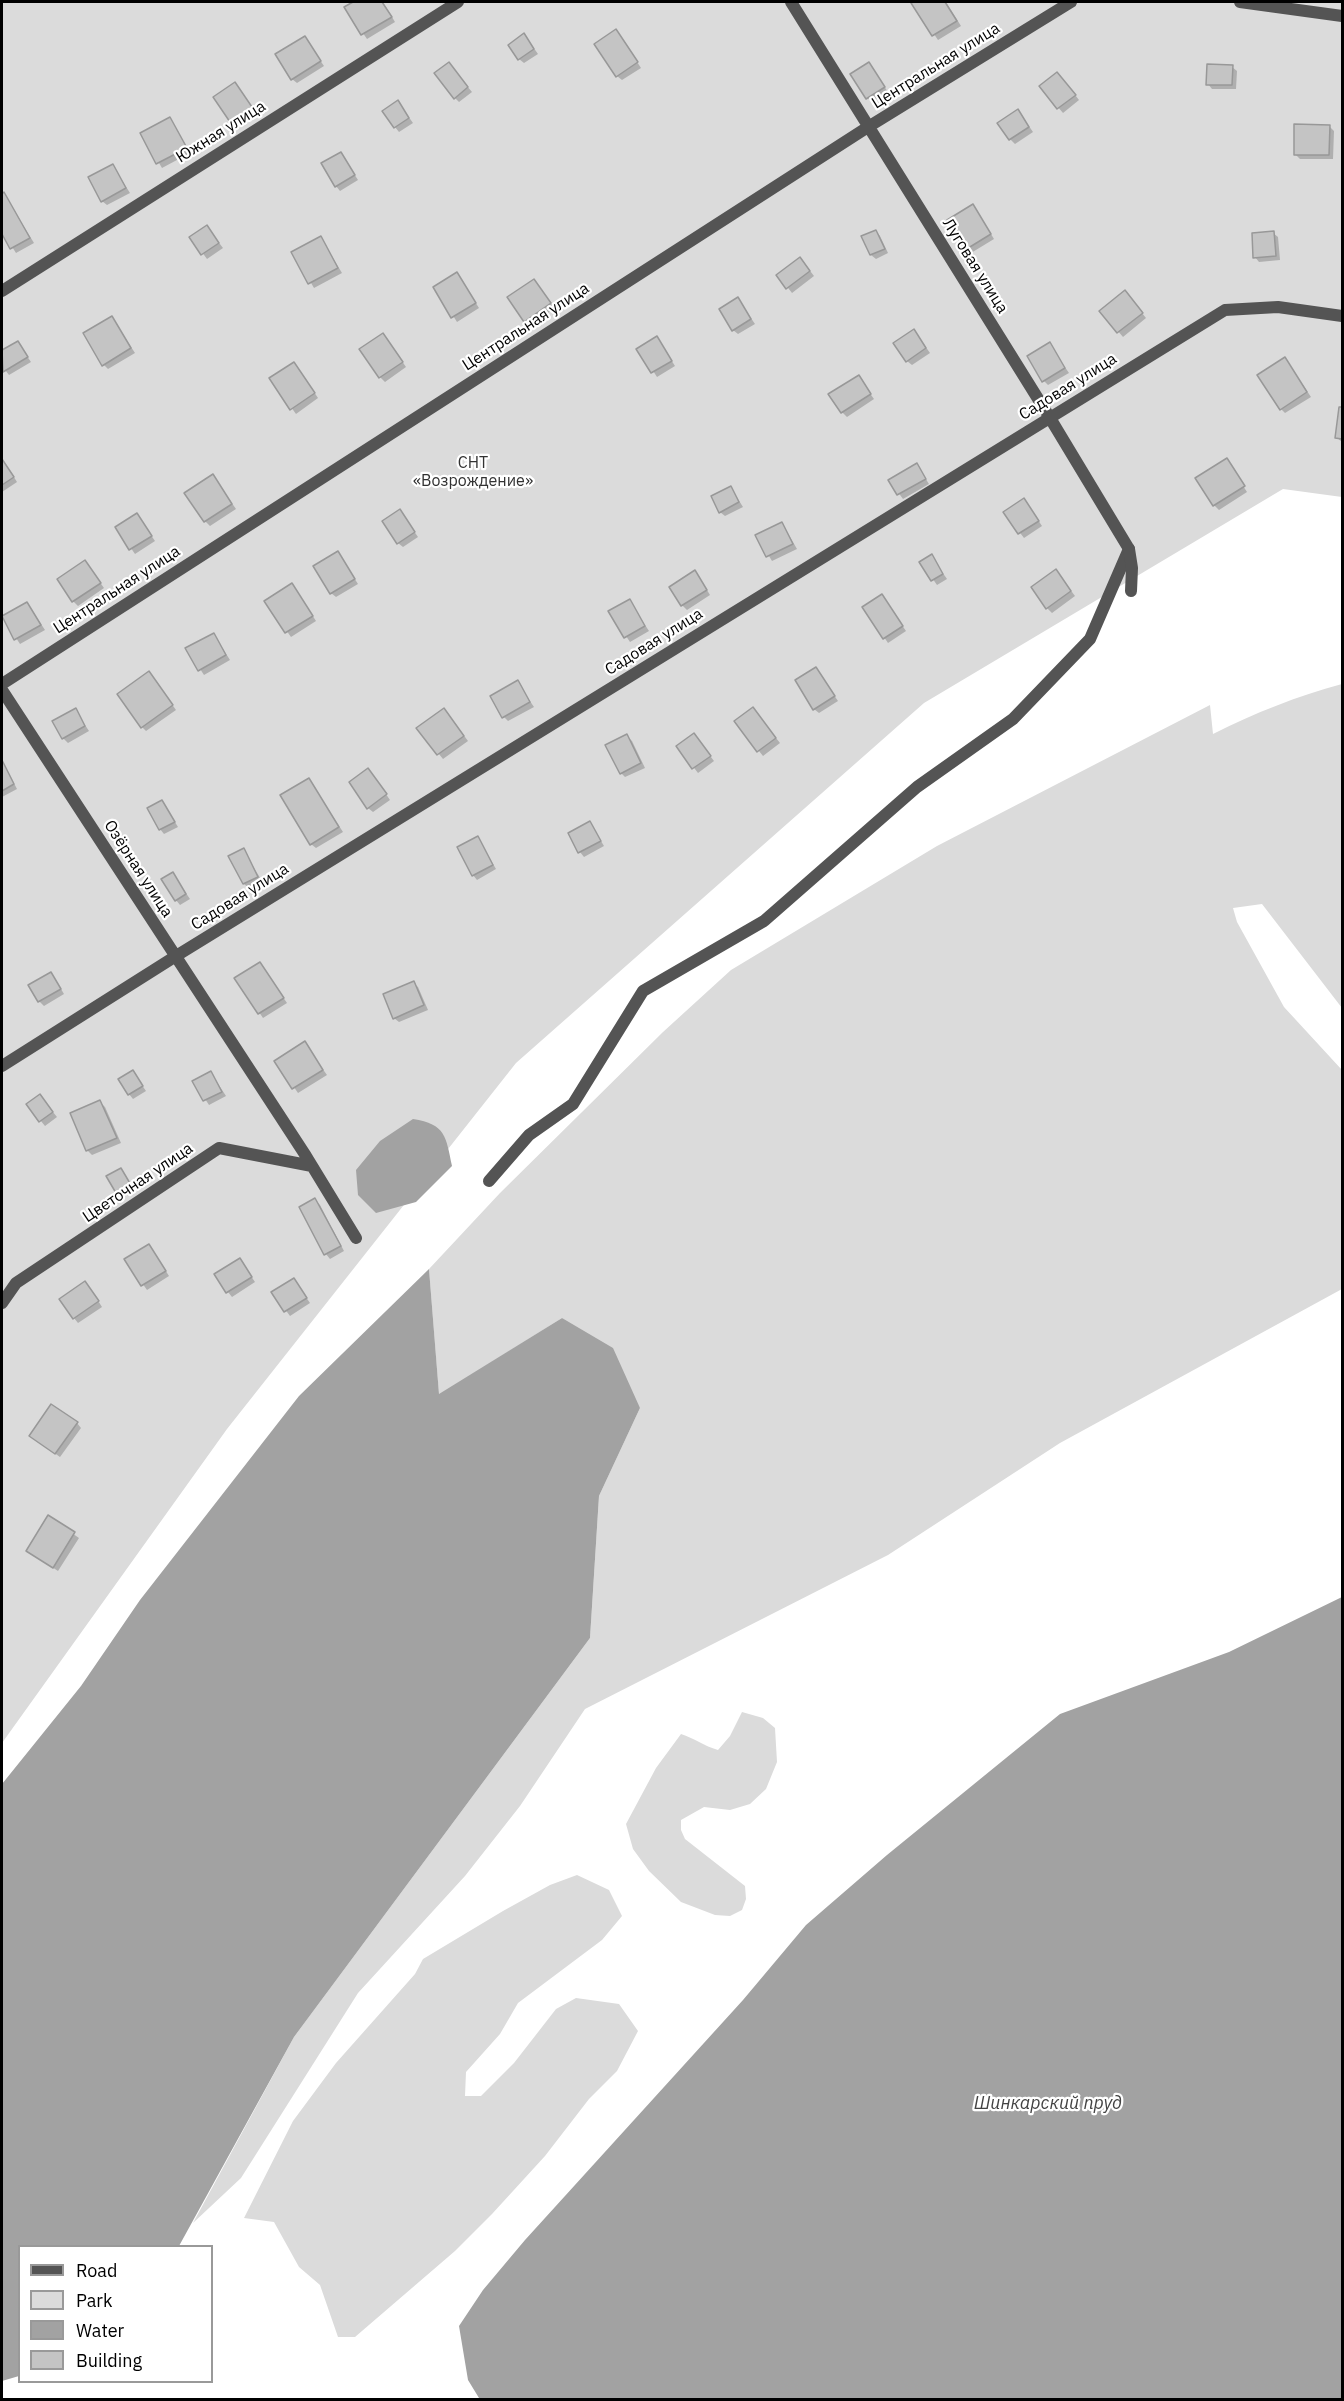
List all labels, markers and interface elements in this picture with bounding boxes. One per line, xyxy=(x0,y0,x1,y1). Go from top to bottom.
street label: Центральная улица xyxy=(868,19,1004,113)
street label: Южная улица xyxy=(173,97,269,167)
street label: Луговая улица xyxy=(938,215,1012,317)
street label: Центральная улица xyxy=(459,279,593,375)
street label: Садовая улица xyxy=(1016,349,1120,425)
park label: СНТ «Возрождение» xyxy=(413,453,533,491)
street label: Центральная улица xyxy=(50,542,184,638)
street label: Садовая улица xyxy=(602,604,706,680)
street label: Озёрная улица xyxy=(99,817,177,921)
street label: Садовая улица xyxy=(188,859,292,935)
street label: Цветочная улица xyxy=(79,1139,197,1227)
water label: Шинкарский пруд xyxy=(974,2093,1122,2115)
legend xyxy=(18,2245,213,2383)
text: Road xyxy=(76,2259,117,2282)
text: Park xyxy=(76,2289,112,2312)
text: Water xyxy=(76,2319,124,2342)
text: Building xyxy=(76,2349,142,2372)

